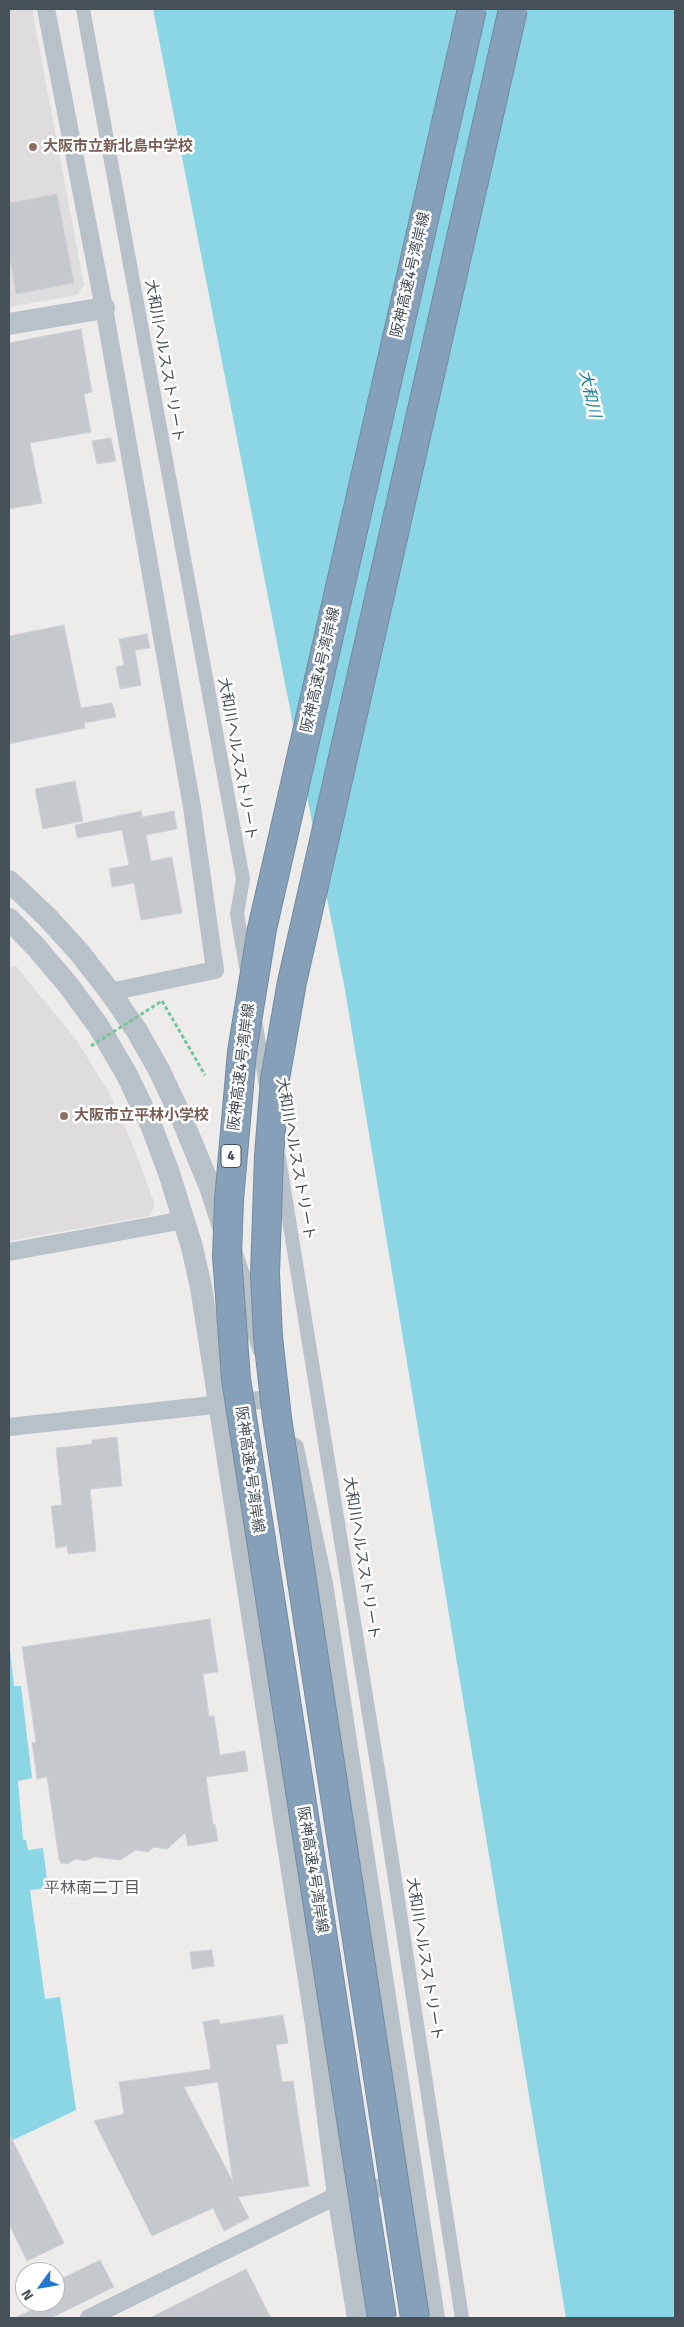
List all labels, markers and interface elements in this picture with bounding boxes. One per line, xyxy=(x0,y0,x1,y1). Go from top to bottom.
place label: 大阪市立新北島中学校 xyxy=(43,138,193,156)
marker: 大阪市立新北島中学校 xyxy=(27,141,39,153)
street label: 阪神高速4号湾岸線 xyxy=(388,211,434,339)
street label: 大和川ヘルスストリート xyxy=(141,278,187,444)
water label: 大和川 xyxy=(574,368,604,420)
street label: 阪神高速4号湾岸線 xyxy=(298,606,344,734)
street label: 大和川ヘルスストリート xyxy=(214,676,260,842)
street label: 阪神高速4号湾岸線 xyxy=(225,1002,259,1132)
street label: 大和川ヘルスストリート xyxy=(272,1076,318,1242)
place label: 大阪市立平林小学校 xyxy=(74,1107,209,1125)
marker: 大阪市立平林小学校 xyxy=(58,1110,70,1122)
road number: 4 xyxy=(221,1144,241,1168)
street label: 阪神高速4号湾岸線 xyxy=(231,1405,267,1535)
street label: 大和川ヘルスストリート xyxy=(339,1475,383,1641)
street label: 阪神高速4号湾岸線 xyxy=(293,1805,331,1935)
street label: 大和川ヘルスストリート xyxy=(402,1876,446,2042)
district label: 平林南二丁目 xyxy=(44,1879,140,1899)
north arrow xyxy=(15,2262,65,2312)
text: N xyxy=(18,2286,37,2303)

